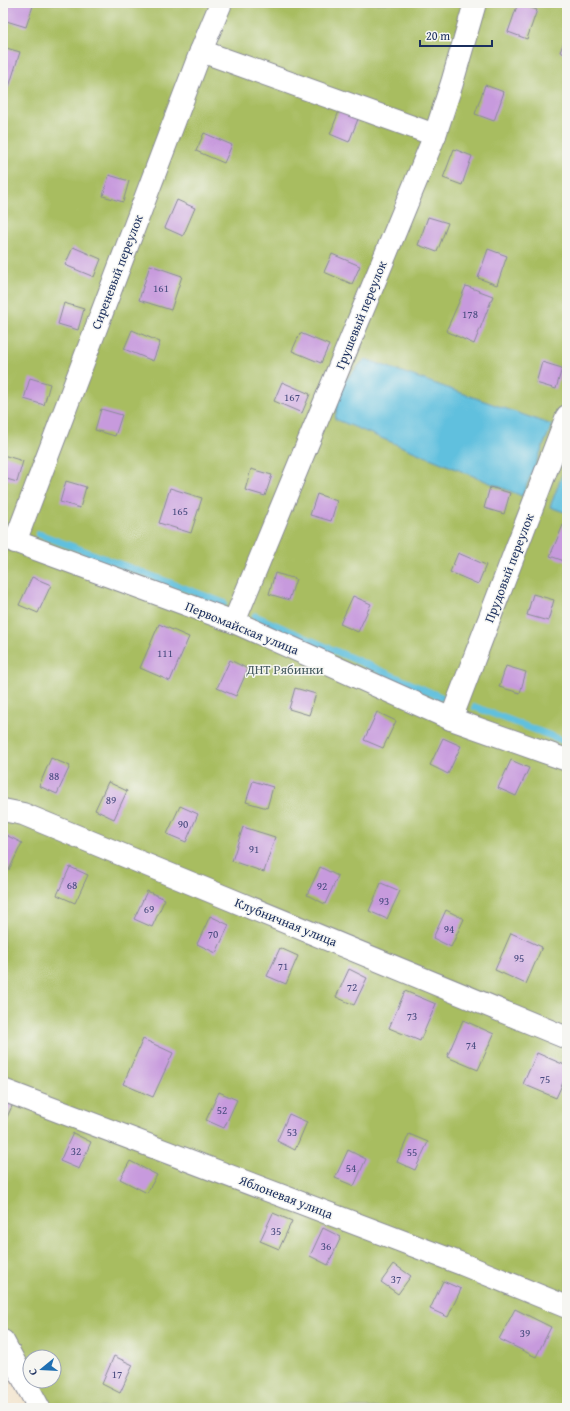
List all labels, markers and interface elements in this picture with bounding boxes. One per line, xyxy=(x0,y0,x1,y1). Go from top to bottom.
scale bar xyxy=(420,22,492,48)
text: 20 m xyxy=(426,27,450,44)
street label: Сиреневый переулок xyxy=(86,212,148,332)
street label: Грушевый переулок xyxy=(331,258,392,372)
house number: 161 xyxy=(153,280,169,296)
house number: 178 xyxy=(462,306,478,322)
house number: 167 xyxy=(284,389,300,405)
house number: 165 xyxy=(172,503,188,519)
street label: Прудовый переулок xyxy=(479,510,539,625)
street label: Первомайская улица xyxy=(182,597,302,660)
house number: 111 xyxy=(157,645,173,661)
park label: ДНТ Рябинки xyxy=(245,660,324,679)
house number: 88 xyxy=(49,768,59,784)
house number: 89 xyxy=(106,792,116,808)
house number: 90 xyxy=(178,816,188,832)
house number: 91 xyxy=(249,841,259,857)
house number: 68 xyxy=(67,877,77,893)
house number: 92 xyxy=(317,878,327,894)
street label: Клубничная улица xyxy=(232,893,341,952)
house number: 93 xyxy=(379,893,389,909)
house number: 69 xyxy=(144,901,154,917)
house number: 94 xyxy=(444,921,454,937)
house number: 70 xyxy=(208,926,218,942)
house number: 95 xyxy=(514,950,524,966)
house number: 71 xyxy=(278,958,288,974)
house number: 72 xyxy=(347,979,357,995)
house number: 73 xyxy=(407,1008,417,1024)
house number: 74 xyxy=(466,1037,476,1053)
house number: 75 xyxy=(540,1071,550,1087)
house number: 52 xyxy=(217,1102,227,1118)
house number: 53 xyxy=(287,1124,297,1140)
house number: 32 xyxy=(71,1143,81,1159)
house number: 55 xyxy=(407,1144,417,1160)
house number: 54 xyxy=(346,1160,356,1176)
street label: Яблоневая улица xyxy=(236,1170,336,1224)
house number: 35 xyxy=(271,1223,281,1239)
house number: 36 xyxy=(321,1238,331,1254)
house number: 37 xyxy=(391,1271,401,1287)
house number: 39 xyxy=(520,1325,530,1341)
north arrow xyxy=(22,1349,62,1389)
house number: 17 xyxy=(112,1366,122,1382)
text: С xyxy=(24,1367,41,1378)

